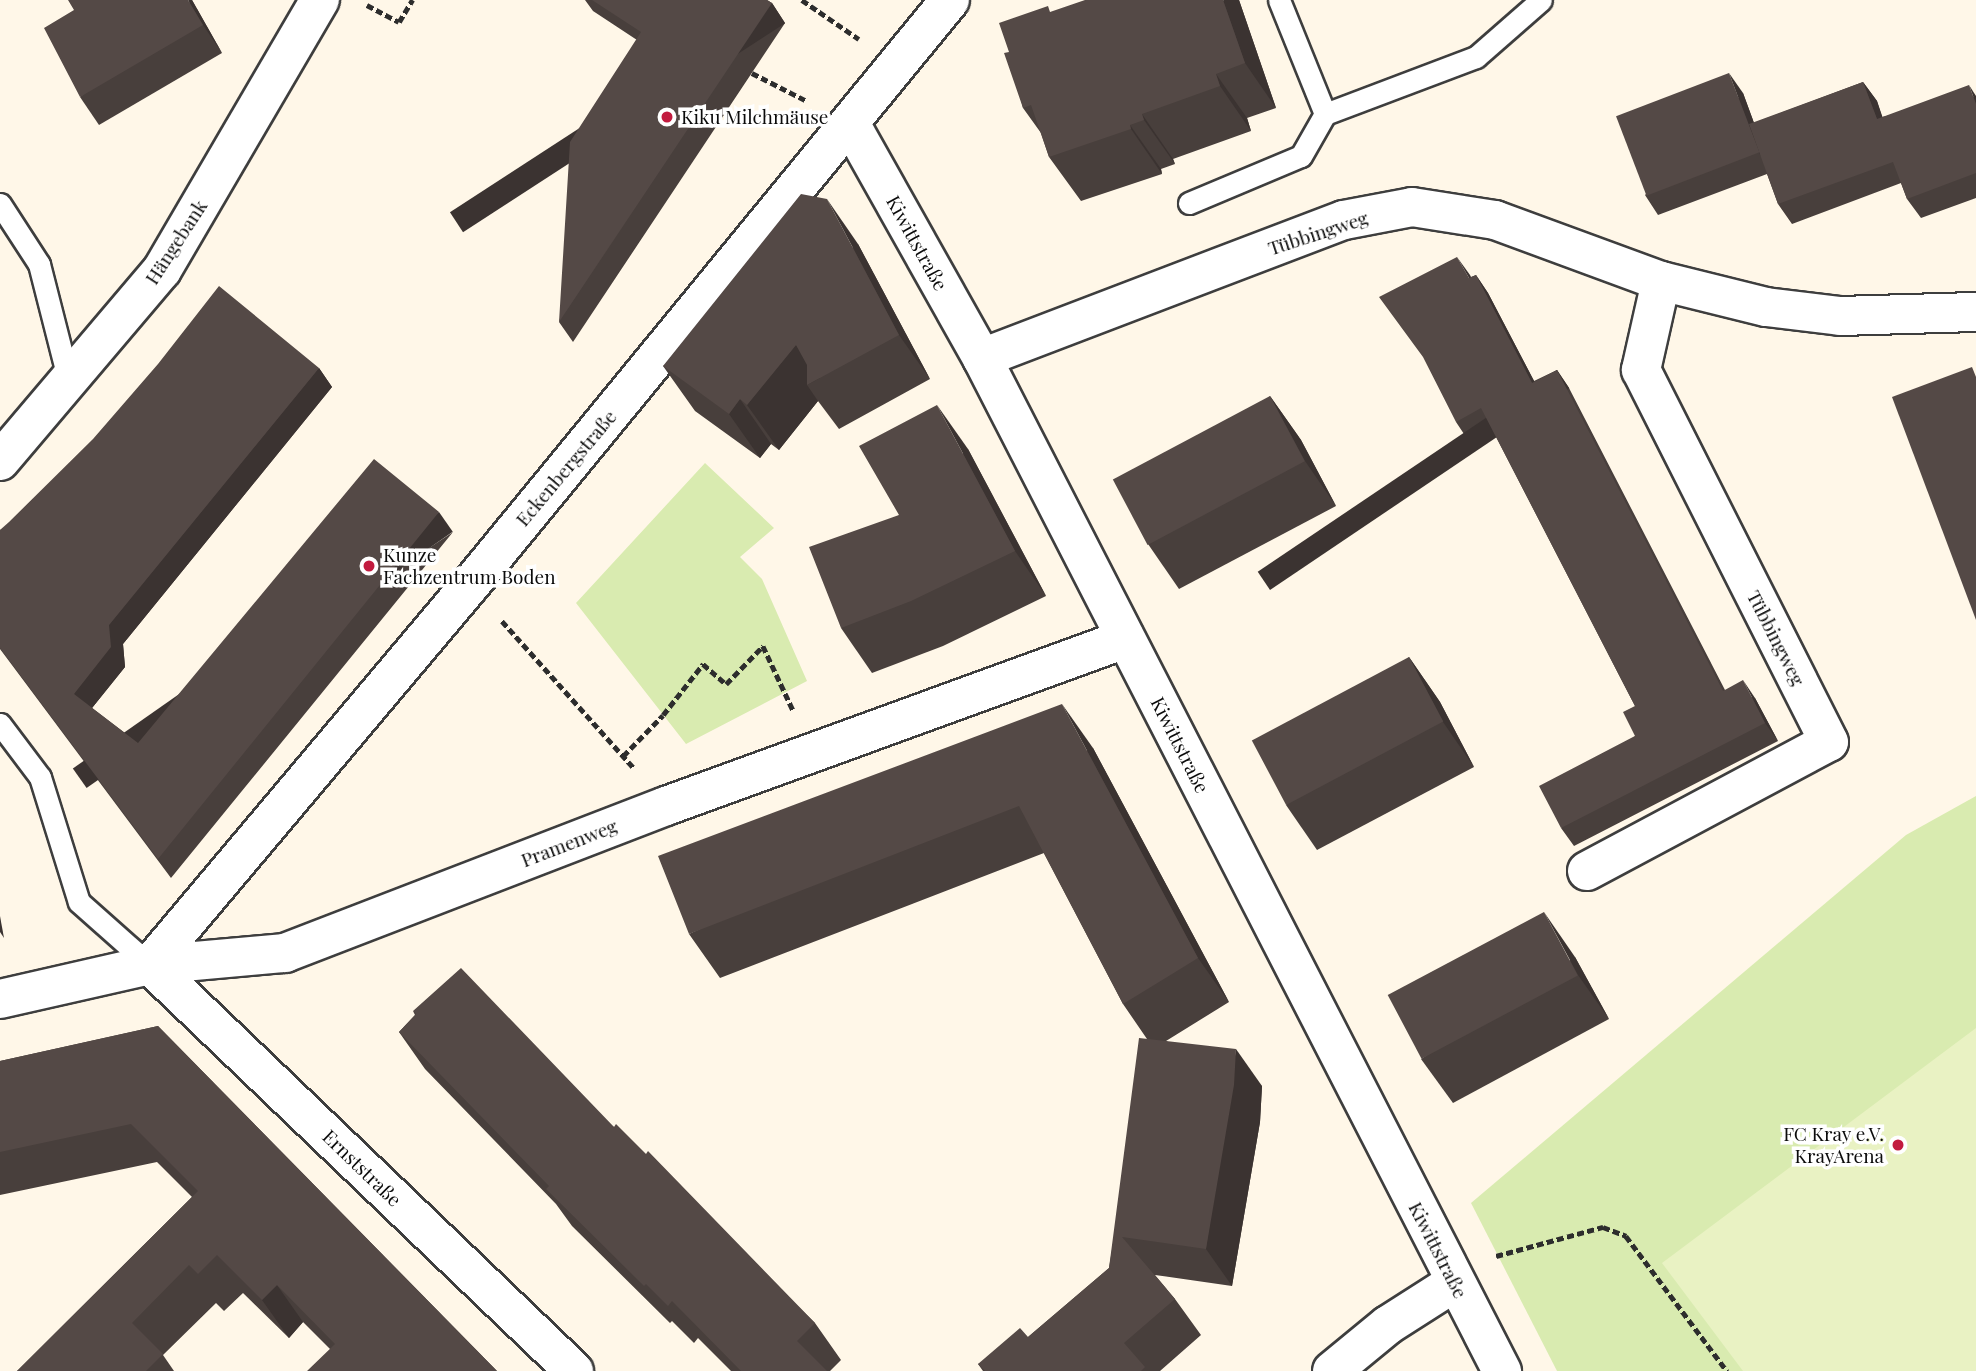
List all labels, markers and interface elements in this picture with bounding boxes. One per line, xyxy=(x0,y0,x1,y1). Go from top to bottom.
place label: Kiku Milchmäuse xyxy=(681,106,828,128)
marker: Kiku Milchmäuse xyxy=(659,109,675,125)
street label: Kiwittstraße xyxy=(882,192,952,294)
street label: Hängebank xyxy=(140,195,212,289)
street label: Tübbingweg xyxy=(1265,206,1371,260)
street label: Eckenbergstraße xyxy=(511,405,621,531)
place label: Kunze Fachzentrum Boden xyxy=(383,544,555,588)
marker: Kunze Fachzentrum Boden xyxy=(361,558,377,574)
street label: Tübbingweg xyxy=(1742,587,1810,689)
street label: Kiwittstraße xyxy=(1146,693,1214,797)
street label: Pramenweg xyxy=(518,814,620,872)
place label: FC Kray e.V. KrayArena xyxy=(1783,1123,1884,1167)
street label: Ernststraße xyxy=(318,1125,406,1211)
marker: FC Kray e.V. KrayArena xyxy=(1890,1137,1906,1153)
street label: Kiwittstraße xyxy=(1404,1198,1472,1302)

